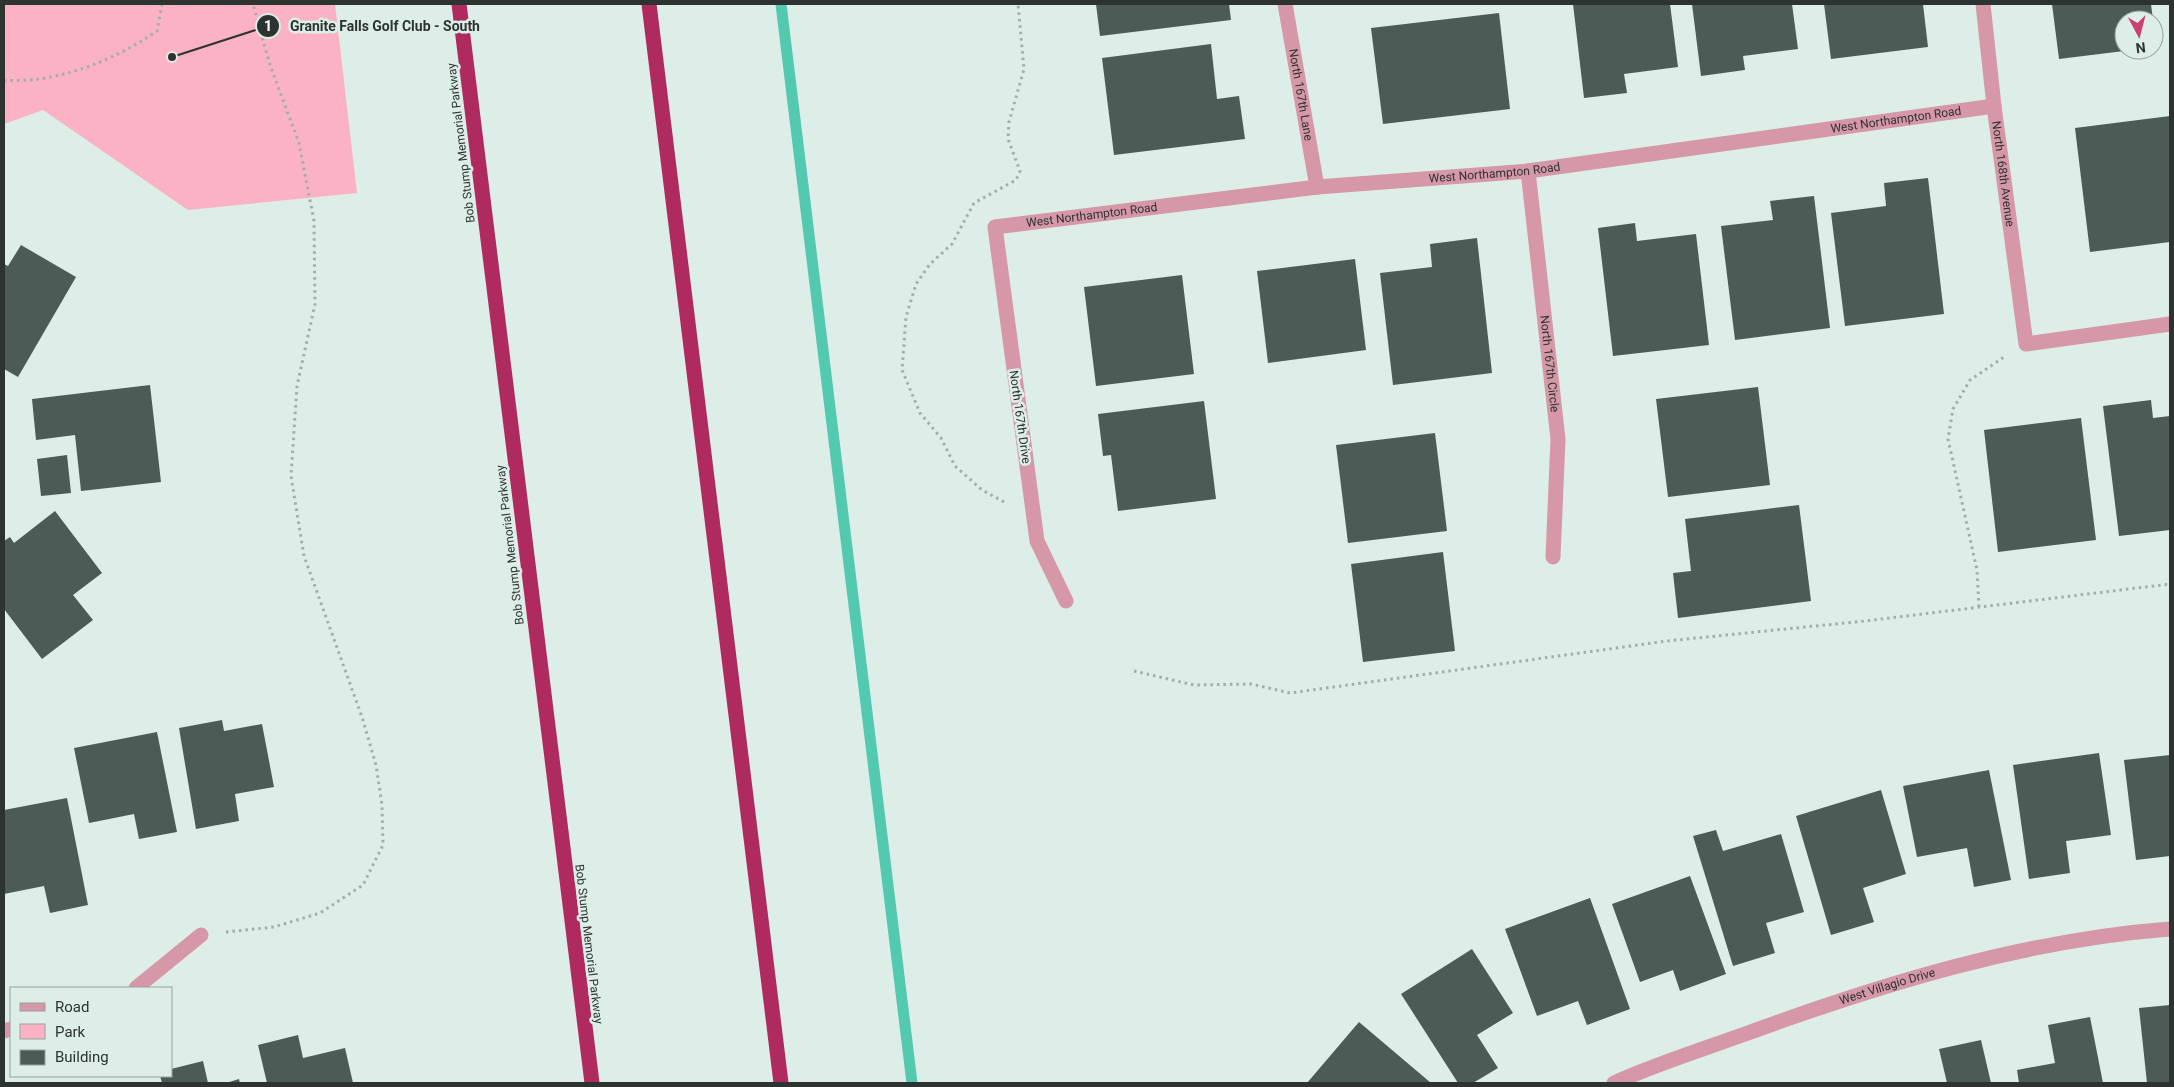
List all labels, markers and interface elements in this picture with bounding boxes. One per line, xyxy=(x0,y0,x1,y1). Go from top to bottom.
north arrow xyxy=(2114,10,2164,60)
callout: Granite Falls Golf Club - South xyxy=(255,11,490,40)
text: 1 xyxy=(264,17,272,35)
text: Granite Falls Golf Club - South xyxy=(290,18,480,34)
text: N xyxy=(2135,39,2146,56)
street label: North 167th Lane xyxy=(1286,48,1316,142)
street label: Bob Stump Memorial Parkway xyxy=(444,62,478,224)
street label: West Northampton Road xyxy=(1830,104,1962,136)
street label: North 168th Avenue xyxy=(1989,120,2017,227)
street label: West Northampton Road xyxy=(1428,160,1561,186)
street label: West Northampton Road xyxy=(1025,200,1158,230)
street label: North 167th Circle xyxy=(1537,315,1562,413)
street label: North 167th Drive xyxy=(1007,369,1033,465)
street label: Bob Stump Memorial Parkway xyxy=(493,464,527,626)
street label: Bob Stump Memorial Parkway xyxy=(572,863,606,1025)
street label: West Villagio Drive xyxy=(1838,965,1937,1008)
legend xyxy=(10,987,172,1077)
text: Road xyxy=(55,998,89,1016)
text: Park xyxy=(55,1023,86,1041)
text: Building xyxy=(55,1048,109,1066)

